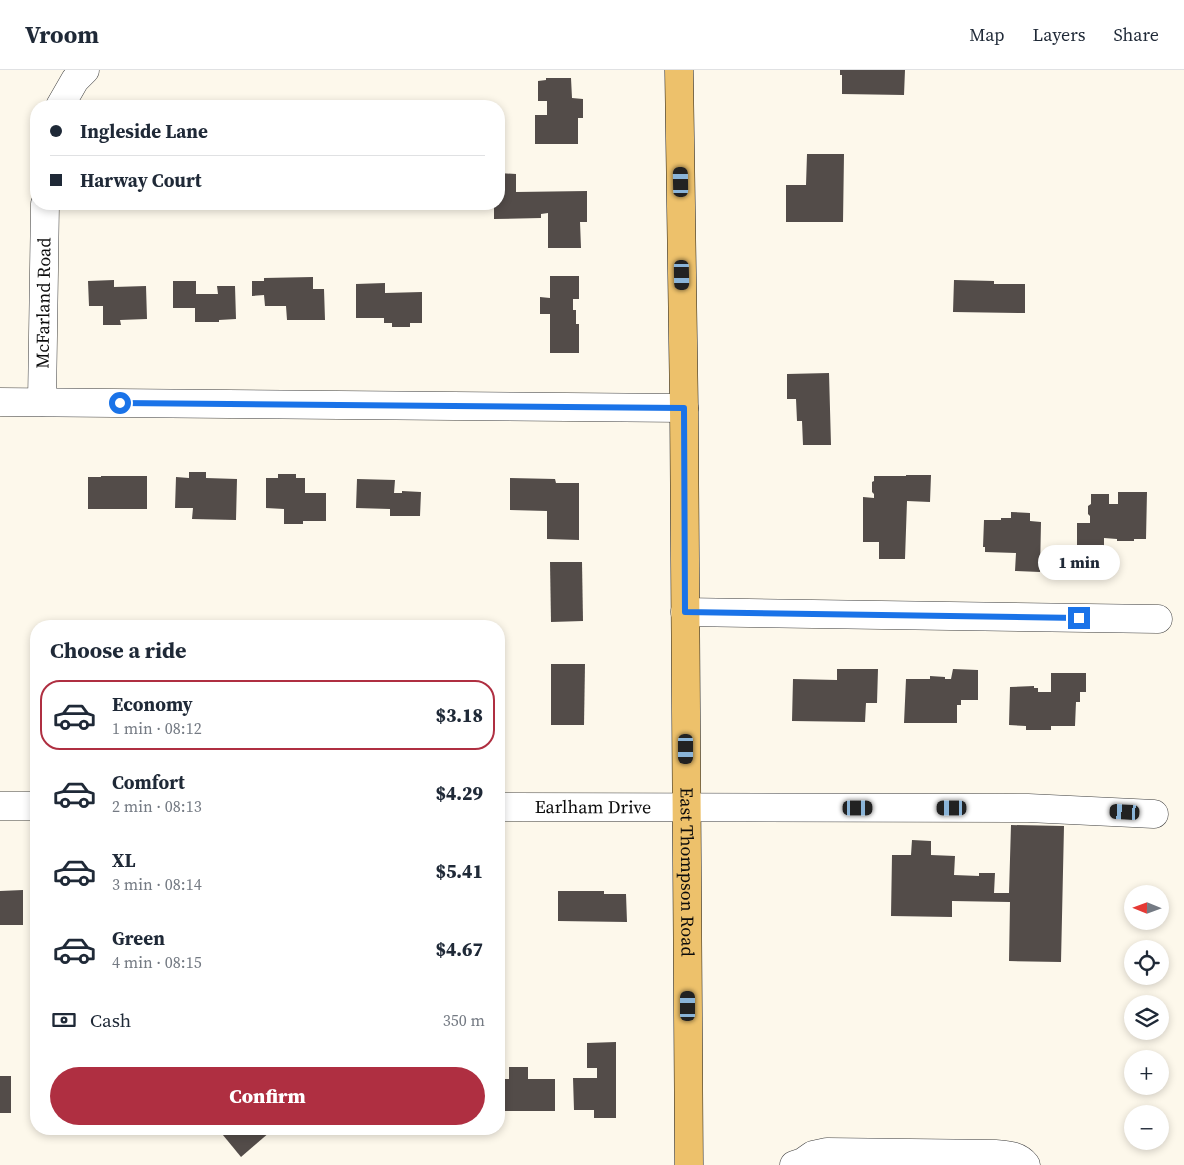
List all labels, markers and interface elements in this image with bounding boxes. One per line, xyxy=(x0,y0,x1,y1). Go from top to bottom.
text: Vroom xyxy=(25,18,99,51)
text: Map xyxy=(969,22,1004,47)
text: Layers xyxy=(1032,22,1085,47)
text: Share xyxy=(1113,22,1159,47)
text: Ingleside Lane xyxy=(80,118,208,144)
text: Harway Court xyxy=(80,167,202,193)
car xyxy=(673,167,688,197)
street label: McFarland Road xyxy=(30,237,56,369)
car xyxy=(674,260,689,290)
route start xyxy=(109,392,131,414)
callout: 1 min xyxy=(1038,546,1120,580)
text: 1 min xyxy=(1058,551,1100,573)
route end xyxy=(1068,607,1090,629)
text: Choose a ride xyxy=(50,635,187,665)
text: Economy xyxy=(112,691,193,717)
icon: car xyxy=(52,693,97,738)
text: $3.18 xyxy=(435,702,483,728)
text: 1 min · 08:12 xyxy=(112,717,202,739)
car xyxy=(678,734,693,764)
text: Comfort xyxy=(112,769,185,795)
icon: car xyxy=(52,771,97,816)
text: $4.29 xyxy=(435,780,483,806)
street label: East Thompson Road xyxy=(675,787,701,957)
street label: Earlham Drive xyxy=(535,794,651,819)
text: 2 min · 08:13 xyxy=(112,795,202,817)
car xyxy=(843,801,873,816)
car xyxy=(937,801,967,816)
car xyxy=(1109,804,1140,820)
text: XL xyxy=(112,847,135,873)
icon: car xyxy=(52,849,97,894)
text: $5.41 xyxy=(435,858,483,884)
text: 3 min · 08:14 xyxy=(112,873,202,895)
north arrow xyxy=(1124,885,1169,930)
map controls xyxy=(1124,885,1169,1150)
text: Green xyxy=(112,925,165,951)
icon: car xyxy=(52,927,97,972)
text: $4.67 xyxy=(435,936,483,962)
button: locate xyxy=(1124,940,1169,985)
text: 4 min · 08:15 xyxy=(112,951,202,973)
car xyxy=(680,991,695,1021)
button: layers xyxy=(1124,995,1169,1040)
icon: cash xyxy=(50,1006,78,1034)
text: Cash xyxy=(90,1007,131,1033)
text: 350 m xyxy=(443,1009,485,1031)
button: + xyxy=(1124,1050,1169,1095)
button: Confirm xyxy=(50,1067,485,1125)
button: − xyxy=(1124,1105,1169,1150)

